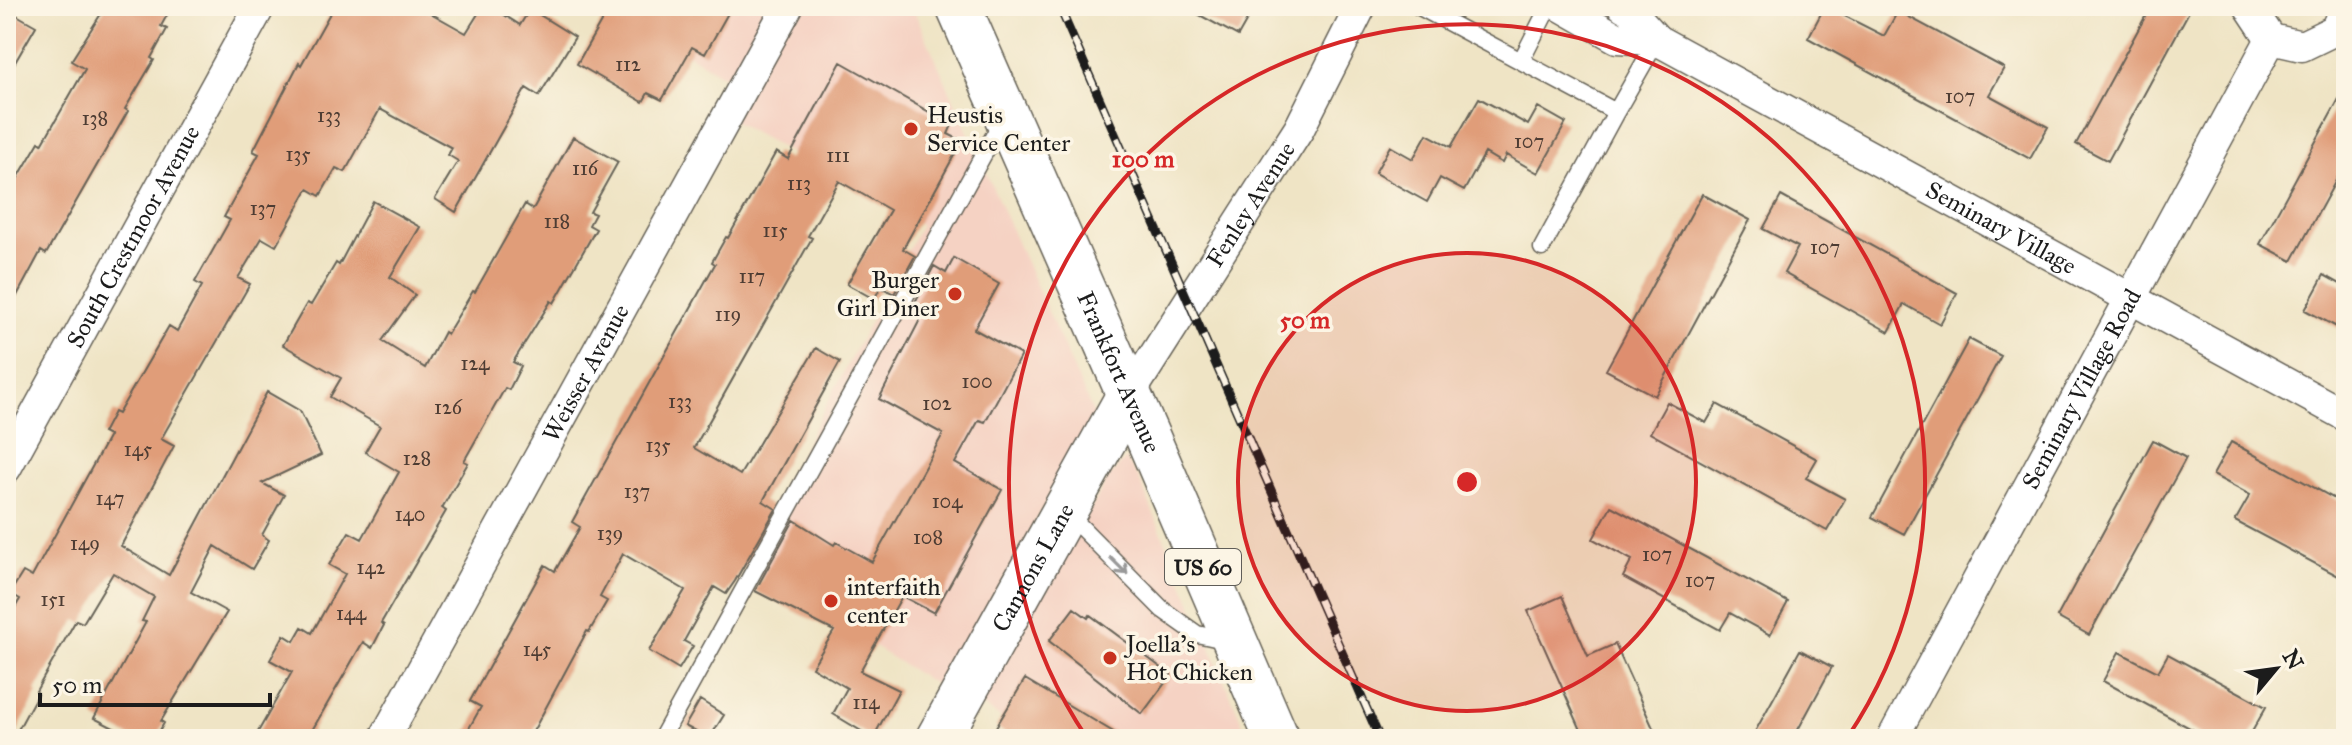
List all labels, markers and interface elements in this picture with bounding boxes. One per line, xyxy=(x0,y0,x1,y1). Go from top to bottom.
house number: 112 xyxy=(615,52,641,76)
house number: 107 xyxy=(1945,84,1975,108)
place label: Heustis Service Center xyxy=(927,100,1070,158)
house number: 133 xyxy=(317,103,341,127)
house number: 138 xyxy=(82,106,108,130)
street label: South Crestmoor Avenue xyxy=(60,120,206,353)
marker: Heustis Service Center xyxy=(902,120,920,138)
house number: 107 xyxy=(1514,129,1544,153)
street label: Fenley Avenue xyxy=(1200,136,1302,273)
house number: 135 xyxy=(285,142,311,166)
house number: 111 xyxy=(826,143,850,167)
text: 100 m xyxy=(1112,144,1175,174)
house number: 116 xyxy=(572,156,599,180)
house number: 113 xyxy=(787,171,811,195)
street label: Seminary Village xyxy=(1921,175,2081,281)
house number: 137 xyxy=(250,196,276,220)
house number: 118 xyxy=(544,209,570,233)
house number: 115 xyxy=(763,218,787,242)
house number: 107 xyxy=(1810,235,1840,259)
house number: 117 xyxy=(739,264,765,288)
place label: Burger Girl Diner xyxy=(837,265,939,323)
street label: Seminary Village Road xyxy=(2015,284,2148,494)
marker: Burger Girl Diner xyxy=(946,285,964,303)
street label: Frankfort Avenue xyxy=(1070,287,1168,457)
street label: Weisser Avenue xyxy=(536,299,636,447)
house number: 119 xyxy=(715,302,741,326)
text: 50 m xyxy=(1280,305,1331,335)
house number: 124 xyxy=(461,351,490,375)
house number: 100 xyxy=(961,369,993,393)
house number: 133 xyxy=(668,389,692,413)
house number: 102 xyxy=(922,391,952,415)
house number: 126 xyxy=(434,395,463,419)
house number: 135 xyxy=(645,433,671,457)
house number: 145 xyxy=(124,437,152,461)
house number: 128 xyxy=(403,446,431,470)
centre of rings xyxy=(1453,468,1481,496)
house number: 137 xyxy=(624,479,650,503)
house number: 147 xyxy=(96,486,124,510)
house number: 104 xyxy=(932,489,963,513)
street label: Cannons Lane xyxy=(985,498,1081,637)
house number: 140 xyxy=(395,502,425,526)
house number: 139 xyxy=(597,521,623,545)
house number: 108 xyxy=(913,525,943,549)
house number: 149 xyxy=(70,531,100,555)
house number: 107 xyxy=(1642,542,1672,566)
road number: US 60 xyxy=(1165,549,1241,585)
house number: 142 xyxy=(357,555,386,579)
one-way arrow xyxy=(1110,556,1129,576)
house number: 107 xyxy=(1685,568,1715,592)
place label: interfaith center xyxy=(847,572,941,630)
house number: 151 xyxy=(41,587,66,611)
marker: interfaith center xyxy=(822,592,840,610)
house number: 144 xyxy=(336,601,367,625)
place label: Joella's Hot Chicken xyxy=(1123,629,1253,687)
north arrow xyxy=(2236,629,2316,709)
house number: 145 xyxy=(523,637,551,661)
text: N xyxy=(2277,645,2310,675)
marker: Joella's Hot Chicken xyxy=(1101,649,1119,667)
scale bar xyxy=(40,657,270,707)
text: 50 m xyxy=(52,670,102,700)
house number: 114 xyxy=(853,690,880,714)

